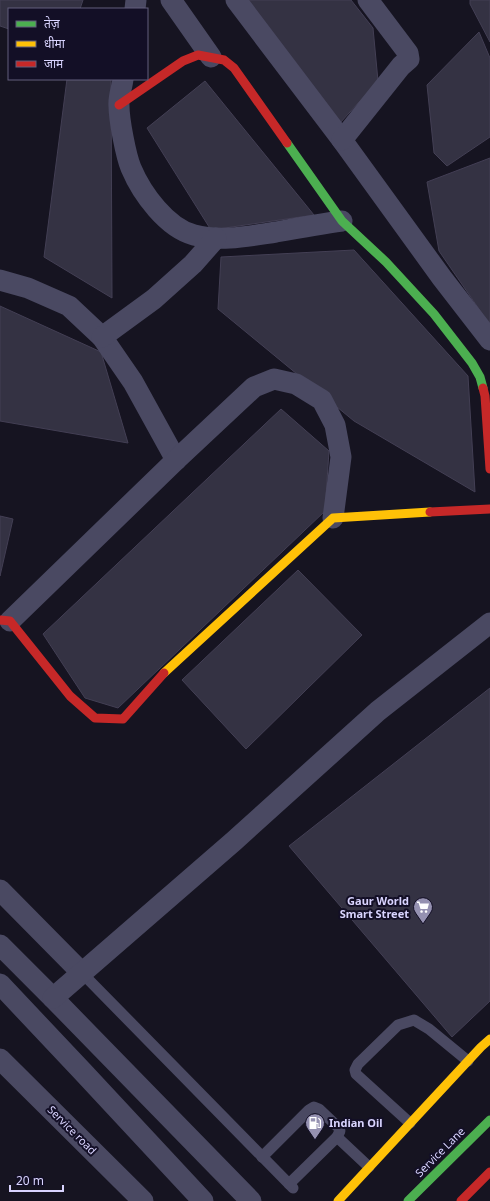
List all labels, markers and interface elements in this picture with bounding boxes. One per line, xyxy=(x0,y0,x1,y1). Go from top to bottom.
legend xyxy=(8,8,148,80)
text: तेज़ xyxy=(44,15,61,32)
text: धीमा xyxy=(44,35,66,52)
text: जाम xyxy=(44,55,64,72)
place label: Gaur World Smart Street xyxy=(340,893,409,921)
supermarket icon: Gaur World Smart Street xyxy=(412,896,434,924)
street label: Service road xyxy=(45,1102,100,1157)
fuel station icon: Indian Oil xyxy=(304,1112,326,1140)
place label: Indian Oil xyxy=(329,1115,383,1130)
street label: Service Lane xyxy=(412,1124,468,1180)
scale bar xyxy=(10,1167,63,1193)
text: 20 m xyxy=(16,1172,44,1189)

